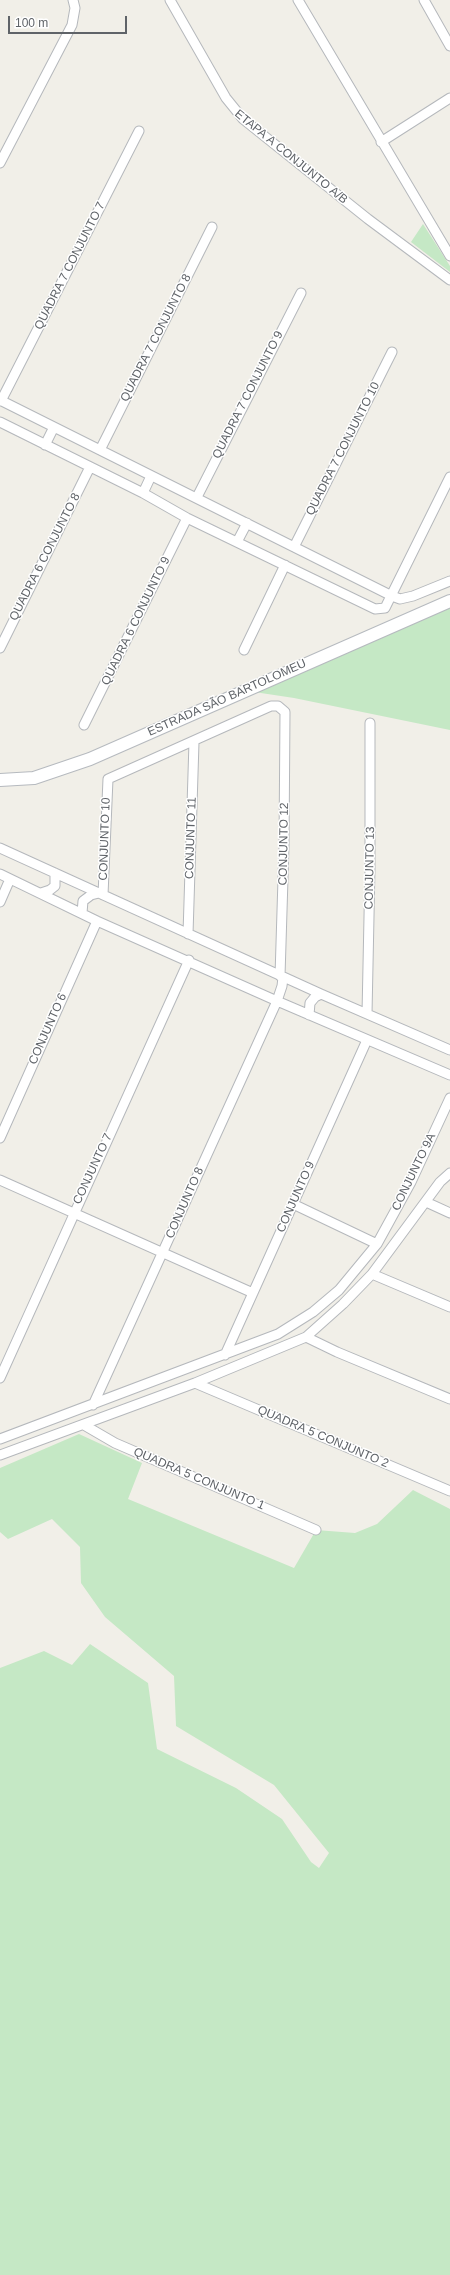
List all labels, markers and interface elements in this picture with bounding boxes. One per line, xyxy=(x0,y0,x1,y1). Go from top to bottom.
scale bar xyxy=(10,8,129,34)
text: 100 m xyxy=(15,16,48,30)
street label: ETAPA A CONJUNTO A/B xyxy=(232,107,350,207)
street label: QUADRA 7 CONJUNTO 7 xyxy=(32,200,108,332)
street label: QUADRA 7 CONJUNTO 8 xyxy=(118,272,194,404)
street label: QUADRA 7 CONJUNTO 9 xyxy=(210,329,286,461)
street label: QUADRA 7 CONJUNTO 10 xyxy=(303,380,383,518)
street label: QUADRA 6 CONJUNTO 8 xyxy=(7,491,83,623)
street label: QUADRA 6 CONJUNTO 9 xyxy=(99,554,173,688)
street label: ESTRADA SÃO BARTOLOMEU xyxy=(145,656,309,740)
street label: CONJUNTO 10 xyxy=(96,797,114,881)
street label: CONJUNTO 11 xyxy=(182,797,200,879)
street label: CONJUNTO 12 xyxy=(276,802,292,886)
street label: CONJUNTO 13 xyxy=(362,826,378,910)
street label: CONJUNTO 6 xyxy=(26,991,70,1067)
street label: CONJUNTO 7 xyxy=(70,1131,116,1207)
street label: CONJUNTO 9A xyxy=(389,1131,439,1213)
street label: CONJUNTO 9 xyxy=(274,1159,318,1235)
street label: CONJUNTO 8 xyxy=(163,1165,207,1241)
street label: QUADRA 5 CONJUNTO 2 xyxy=(255,1403,391,1471)
street label: QUADRA 5 CONJUNTO 1 xyxy=(131,1445,267,1513)

